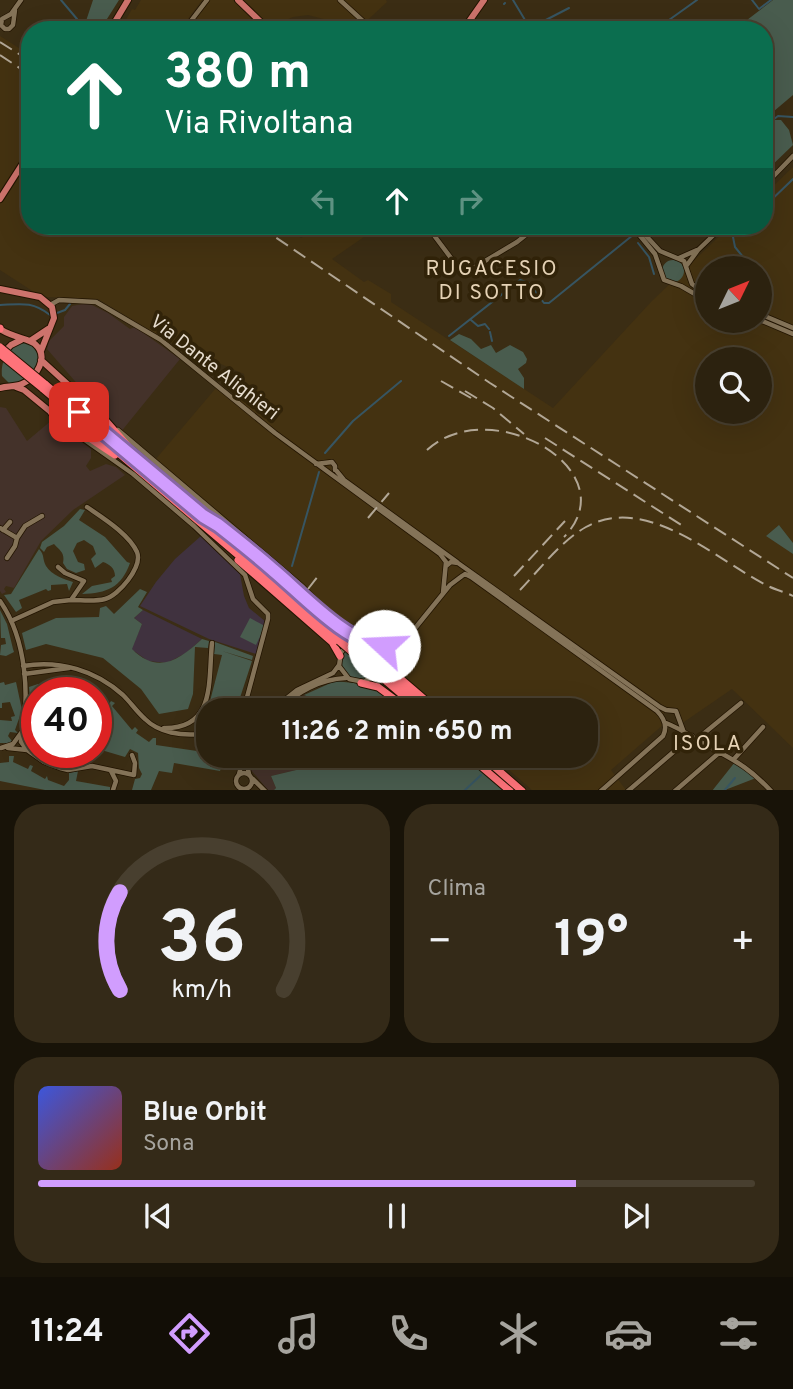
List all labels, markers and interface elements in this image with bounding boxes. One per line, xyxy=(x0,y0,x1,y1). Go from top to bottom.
text: 380 m xyxy=(164,44,311,106)
icon: ahead xyxy=(49,49,140,140)
text: Via Rivoltana xyxy=(164,105,353,145)
icon: left xyxy=(305,182,343,220)
icon: ahead xyxy=(378,182,416,220)
icon: right xyxy=(451,182,489,220)
district label: RUGACESIO DI SOTTO xyxy=(425,256,559,307)
north arrow xyxy=(695,256,772,332)
map controls xyxy=(695,256,772,424)
street label: Via Dante Alighieri xyxy=(145,310,283,426)
button: search xyxy=(695,347,772,424)
pin xyxy=(49,382,109,442)
icon: arrive xyxy=(60,393,98,431)
position arrow xyxy=(347,609,421,683)
speed limit sign: 40 xyxy=(21,677,112,768)
text: 11:26 · 2 min · 650 m xyxy=(281,716,513,749)
district label: ISOLA xyxy=(673,731,743,758)
text: Clima xyxy=(428,875,486,904)
text: 36 xyxy=(158,896,246,988)
text: 19° xyxy=(554,909,628,975)
text: − xyxy=(428,919,452,968)
text: + xyxy=(730,919,755,968)
text: km/h xyxy=(171,974,232,1006)
text: Blue Orbit xyxy=(143,1097,267,1130)
text: Sona xyxy=(143,1130,194,1159)
icon: previous xyxy=(139,1197,177,1235)
icon: pause xyxy=(378,1197,416,1235)
icon: next xyxy=(617,1197,655,1235)
icon: directions xyxy=(165,1309,214,1358)
icon: music xyxy=(274,1309,323,1358)
icon: phone xyxy=(384,1309,433,1358)
icon: climate xyxy=(494,1309,543,1358)
icon: car xyxy=(604,1309,653,1358)
icon: filters xyxy=(714,1309,763,1358)
text: 11:24 xyxy=(30,1313,104,1353)

